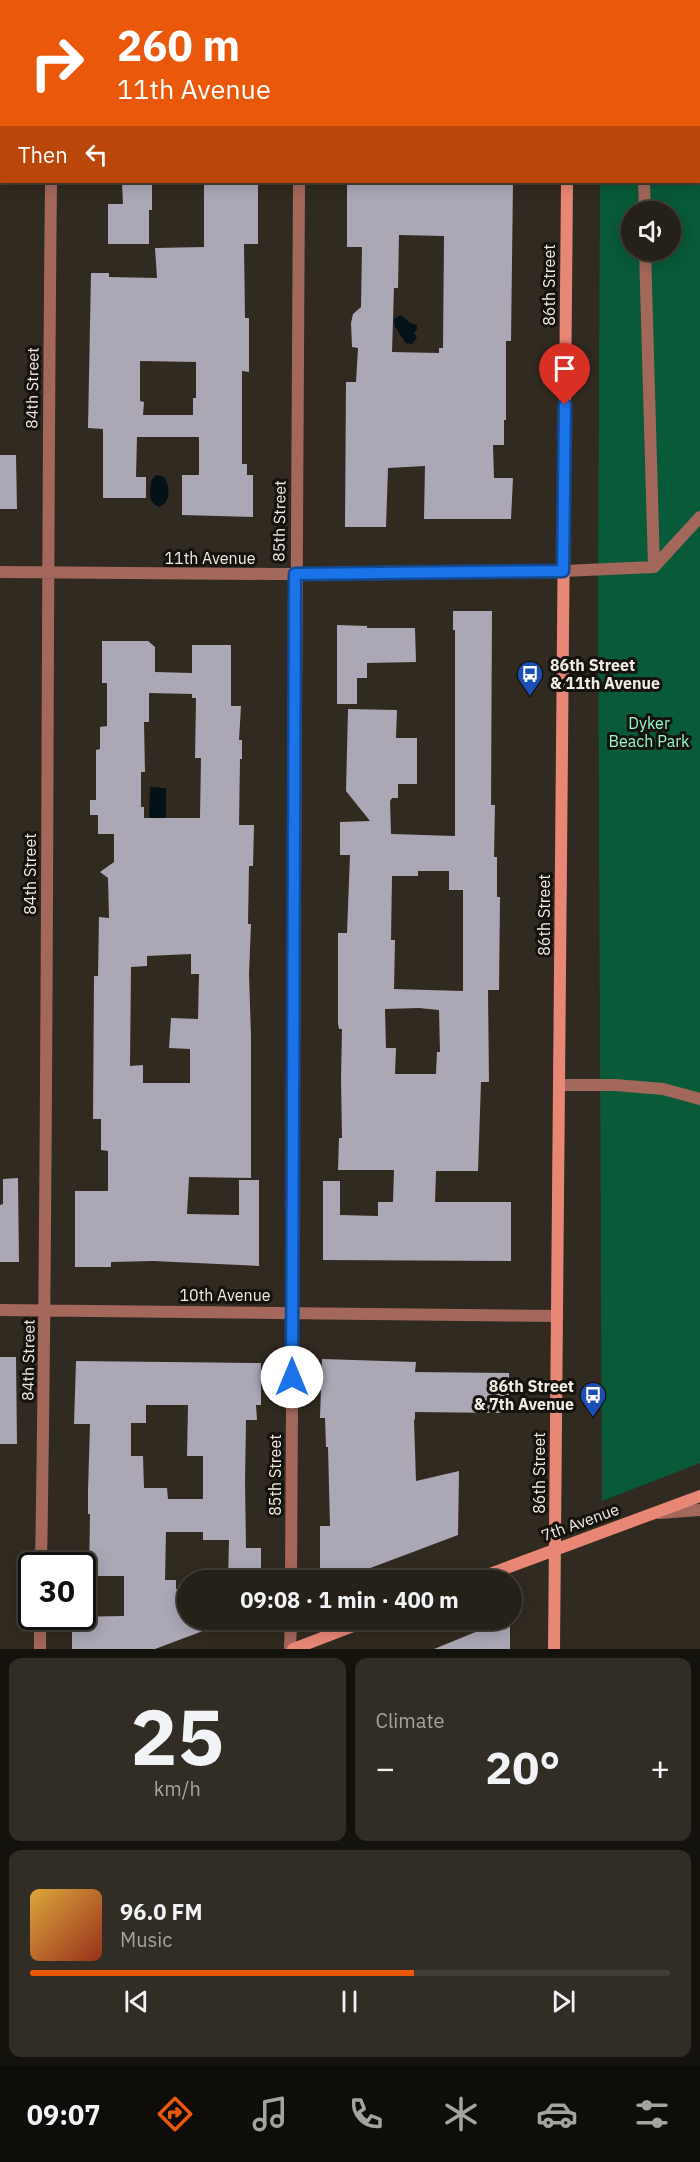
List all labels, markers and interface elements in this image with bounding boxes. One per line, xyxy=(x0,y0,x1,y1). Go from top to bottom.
text: 260 m xyxy=(117,18,240,73)
icon: right xyxy=(18,24,96,102)
text: 11th Avenue xyxy=(117,71,271,106)
icon: left xyxy=(80,138,113,171)
text: Then xyxy=(18,140,68,169)
map controls xyxy=(621,201,681,261)
button: sound xyxy=(621,201,681,261)
street label: 86th Street xyxy=(539,244,559,326)
pin xyxy=(539,343,590,405)
street label: 84th Street xyxy=(21,347,43,429)
icon: arrive xyxy=(548,352,581,385)
street label: 85th Street xyxy=(268,480,290,562)
street label: 11th Avenue xyxy=(164,548,256,568)
place label: 86th Street & 11th Avenue xyxy=(550,655,660,693)
bus stop icon: 86th Street & 11th Avenue xyxy=(515,659,545,697)
park label: Dyker Beach Park xyxy=(608,713,690,751)
street label: 84th Street xyxy=(20,833,40,915)
street label: 86th Street xyxy=(534,874,554,956)
street label: 10th Avenue xyxy=(179,1285,271,1305)
street label: 84th Street xyxy=(17,1319,39,1401)
position arrow xyxy=(260,1345,324,1409)
place label: 86th Street & 7th Avenue xyxy=(474,1376,574,1414)
bus stop icon: 86th Street & 7th Avenue xyxy=(578,1380,608,1418)
street label: 86th Street xyxy=(529,1432,549,1514)
street label: 85th Street xyxy=(265,1434,285,1516)
street label: 7th Avenue xyxy=(538,1499,622,1545)
speed limit sign: 30 xyxy=(18,1552,96,1630)
text: 09:08 · 1 min · 400 m xyxy=(240,1585,459,1614)
text: 25 xyxy=(130,1685,224,1786)
text: Climate xyxy=(376,1707,444,1734)
text: 20° xyxy=(485,1738,560,1796)
text: − xyxy=(376,1746,395,1789)
text: + xyxy=(650,1746,670,1789)
text: km/h xyxy=(154,1775,201,1802)
text: 96.0 FM xyxy=(120,1897,203,1926)
text: Music xyxy=(120,1926,172,1953)
icon: previous xyxy=(120,1985,153,2018)
icon: pause xyxy=(333,1985,366,2018)
icon: next xyxy=(547,1985,580,2018)
icon: directions xyxy=(154,2093,196,2135)
icon: music xyxy=(249,2093,291,2135)
icon: phone xyxy=(345,2093,387,2135)
icon: climate xyxy=(440,2093,482,2135)
icon: car xyxy=(536,2093,578,2135)
icon: filters xyxy=(631,2093,673,2135)
text: 09:07 xyxy=(27,2097,100,2132)

